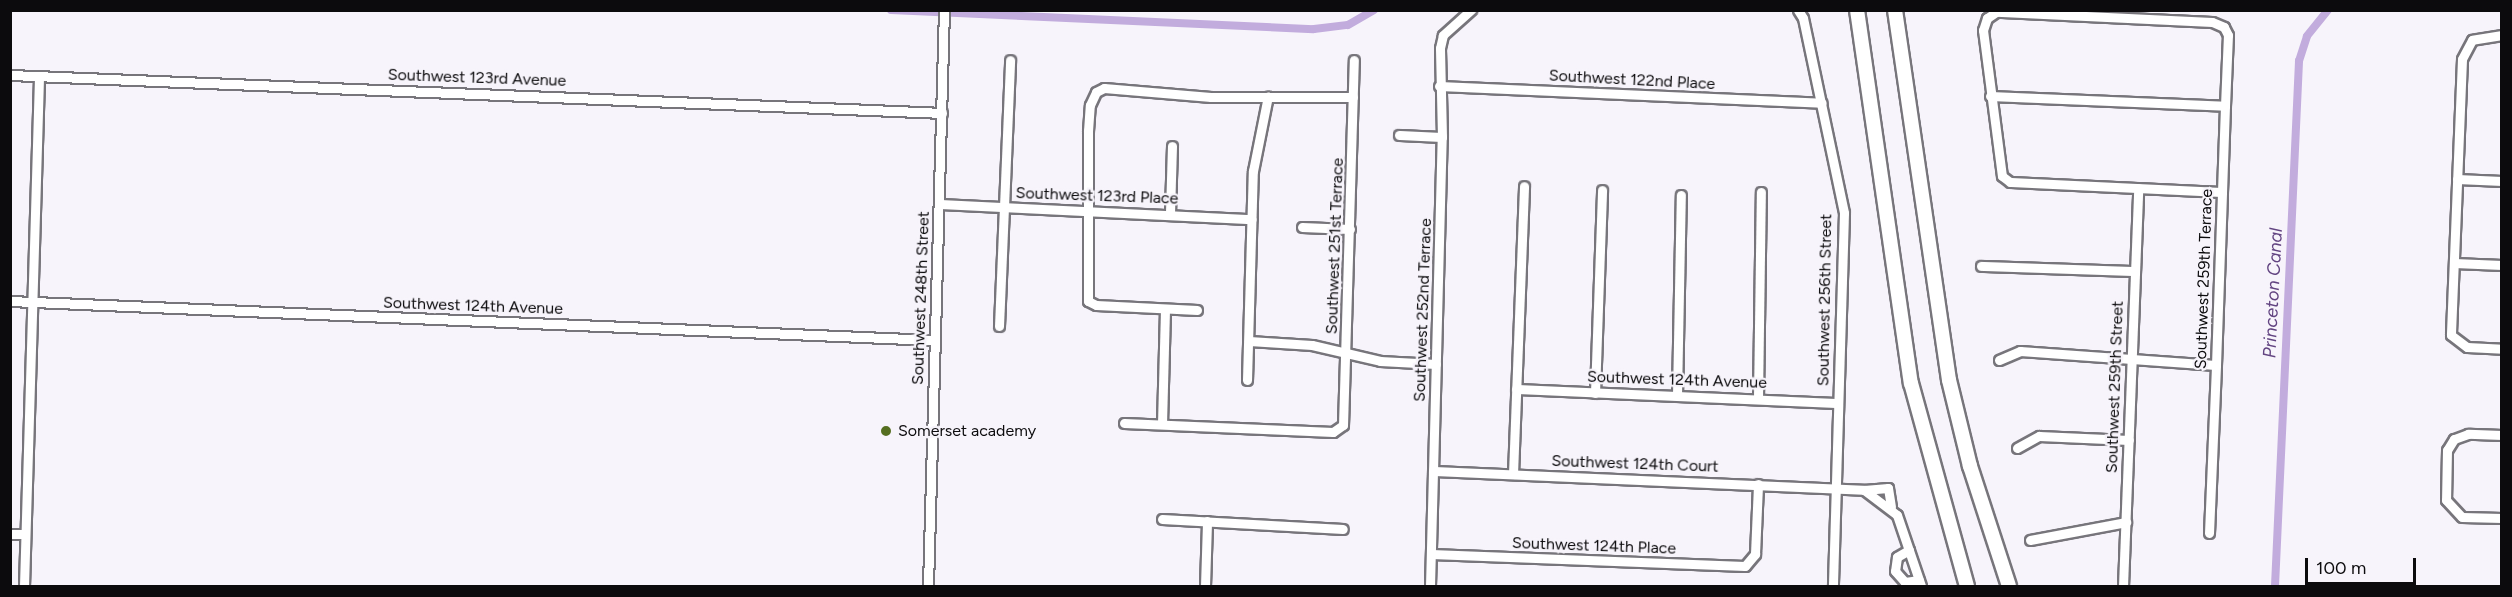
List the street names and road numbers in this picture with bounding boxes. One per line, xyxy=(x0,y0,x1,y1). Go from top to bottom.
street label: Southwest 123rd Avenue xyxy=(387,65,567,91)
street label: Southwest 122nd Place xyxy=(1548,66,1716,94)
street label: Southwest 251st Terrace xyxy=(1322,157,1348,335)
street label: Southwest 123rd Place xyxy=(1015,184,1179,208)
street label: Southwest 259th Terrace xyxy=(2191,188,2217,370)
street label: Southwest 248th Street xyxy=(908,211,934,385)
street label: Southwest 256th Street xyxy=(1814,214,1836,386)
street label: Southwest 252nd Terrace xyxy=(1410,218,1436,402)
street label: Southwest 124th Avenue xyxy=(383,293,563,319)
street label: Southwest 259th Street xyxy=(2102,301,2128,473)
street label: Southwest 124th Avenue xyxy=(1587,367,1767,393)
street label: Southwest 124th Court xyxy=(1551,451,1719,477)
street label: Southwest 124th Place xyxy=(1512,534,1676,558)

